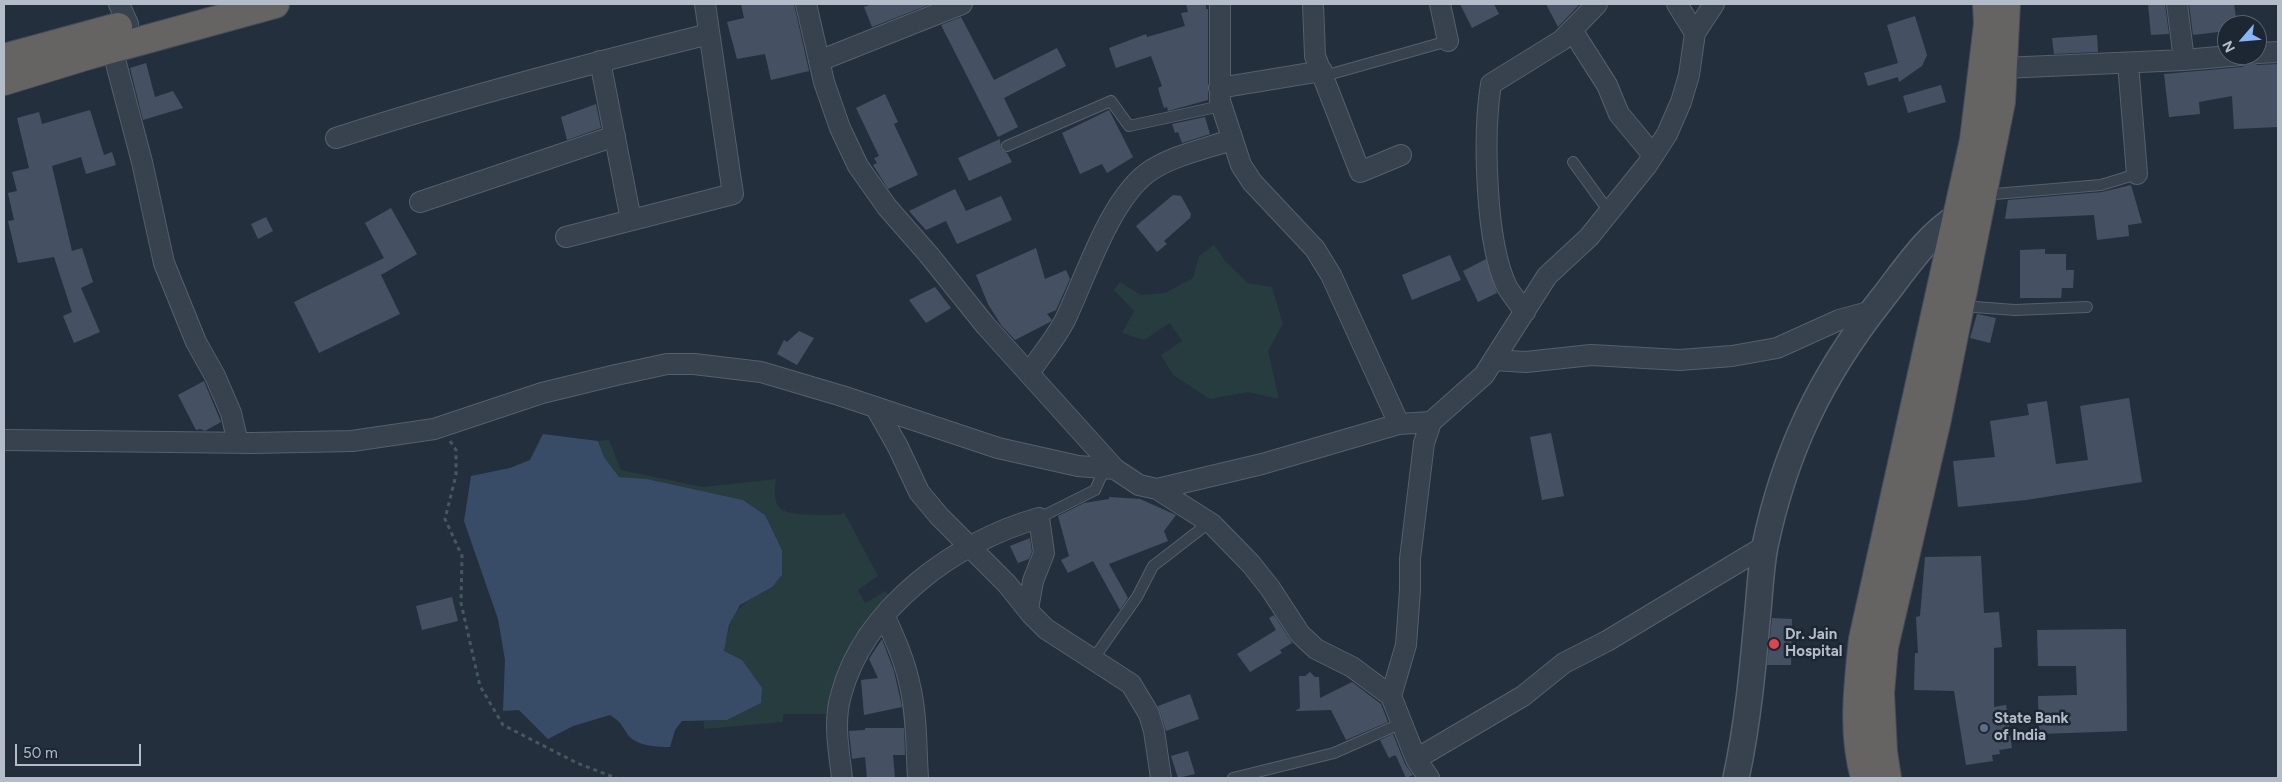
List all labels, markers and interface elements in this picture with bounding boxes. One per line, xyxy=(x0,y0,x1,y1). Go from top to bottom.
north arrow xyxy=(2217,15,2267,65)
text: N xyxy=(2219,38,2239,55)
place label: Dr. Jain Hospital xyxy=(1785,626,1842,661)
marker: Dr. Jain Hospital xyxy=(1767,637,1781,651)
place label: State Bank of India xyxy=(1994,710,2069,745)
marker: State Bank of India xyxy=(1978,722,1990,734)
scale bar xyxy=(18,734,144,766)
text: 50 m xyxy=(23,744,58,762)

